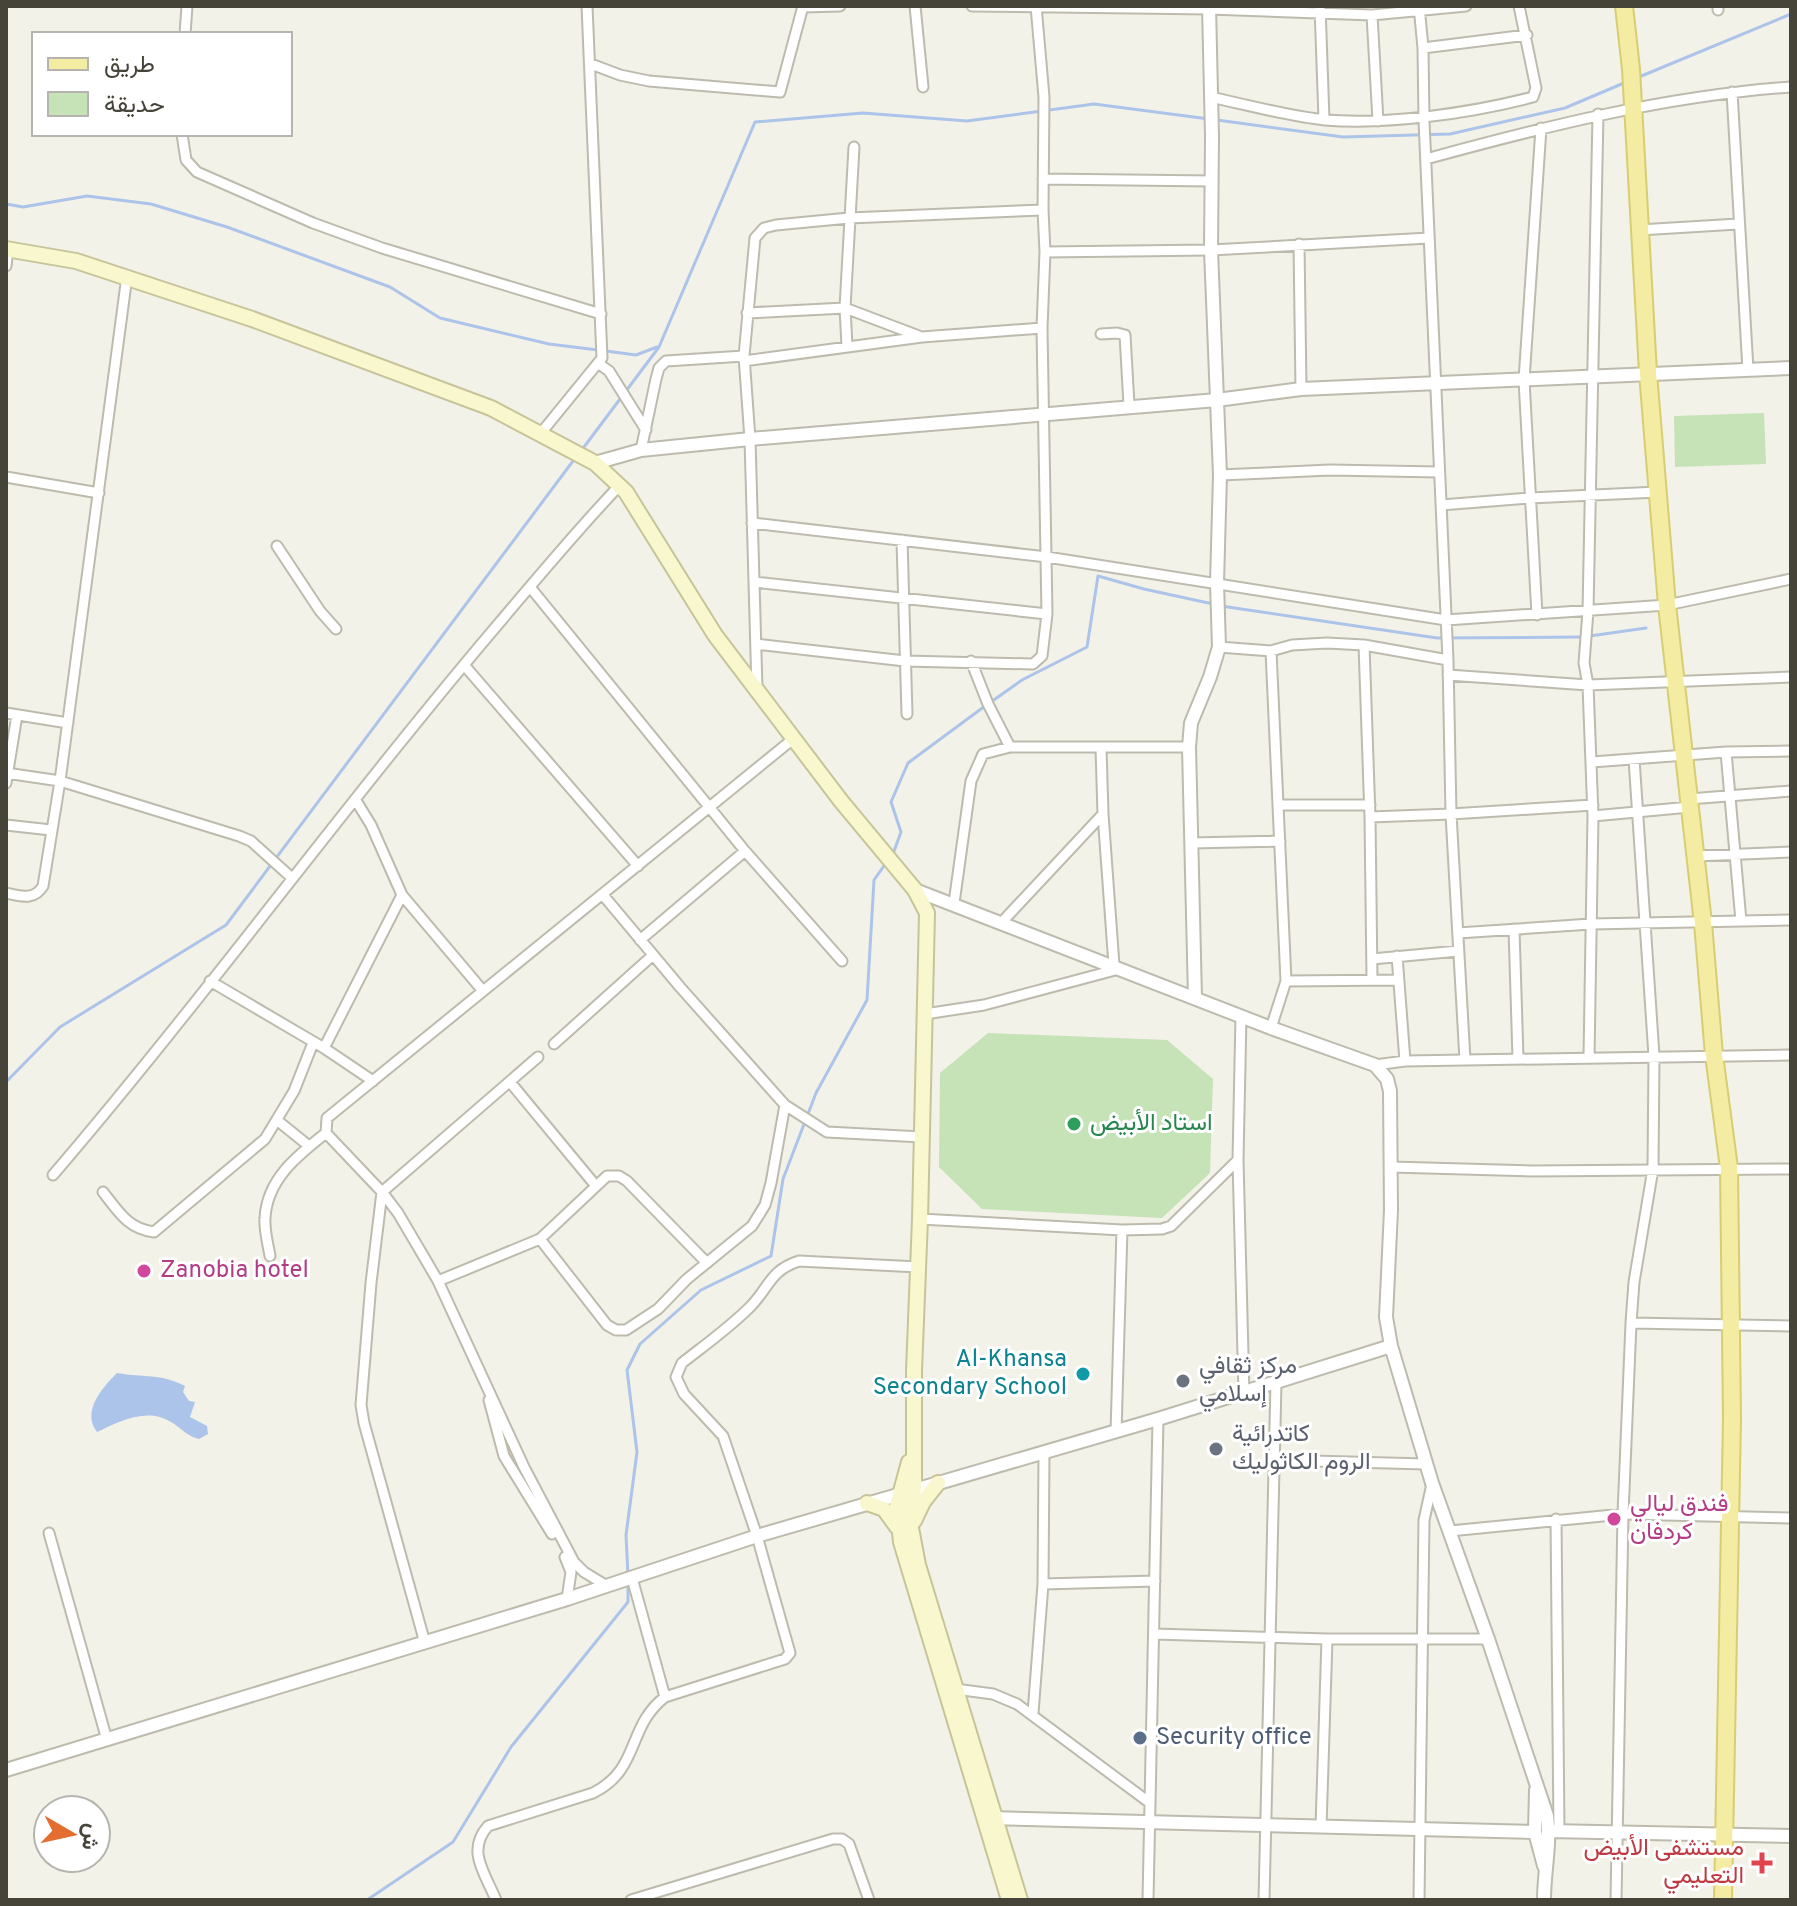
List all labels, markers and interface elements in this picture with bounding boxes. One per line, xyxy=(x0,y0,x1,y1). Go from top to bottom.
legend xyxy=(32,32,292,136)
text: طريق xyxy=(104,51,155,81)
text: حديقة xyxy=(104,91,165,121)
place label: استاد الأبيض xyxy=(1090,1108,1213,1139)
marker: استاد الأبيض xyxy=(1065,1115,1083,1133)
place label: Zanobia hotel xyxy=(160,1256,309,1286)
marker: Zanobia hotel xyxy=(135,1262,153,1280)
place label: Al-Khansa Secondary School xyxy=(873,1345,1067,1403)
place label: مركز ثقافي إسلامي xyxy=(1199,1352,1297,1412)
marker: Al-Khansa Secondary School xyxy=(1074,1365,1092,1383)
marker: مركز ثقافي إسلامي xyxy=(1174,1372,1192,1390)
place label: كاتدرائية الروم الكاثوليك xyxy=(1232,1420,1370,1478)
marker: كاتدرائية الروم الكاثوليك xyxy=(1207,1440,1225,1458)
place label: فندق ليالي كردفان xyxy=(1630,1490,1728,1548)
marker: فندق ليالي كردفان xyxy=(1605,1510,1623,1528)
place label: Security office xyxy=(1156,1723,1312,1753)
marker: Security office xyxy=(1131,1729,1149,1747)
north arrow xyxy=(32,1794,112,1874)
text: ش xyxy=(74,1822,105,1852)
place label: مستشفى الأبيض التعليمي xyxy=(1583,1833,1744,1894)
marker: مستشفى الأبيض التعليمي xyxy=(1751,1852,1773,1874)

